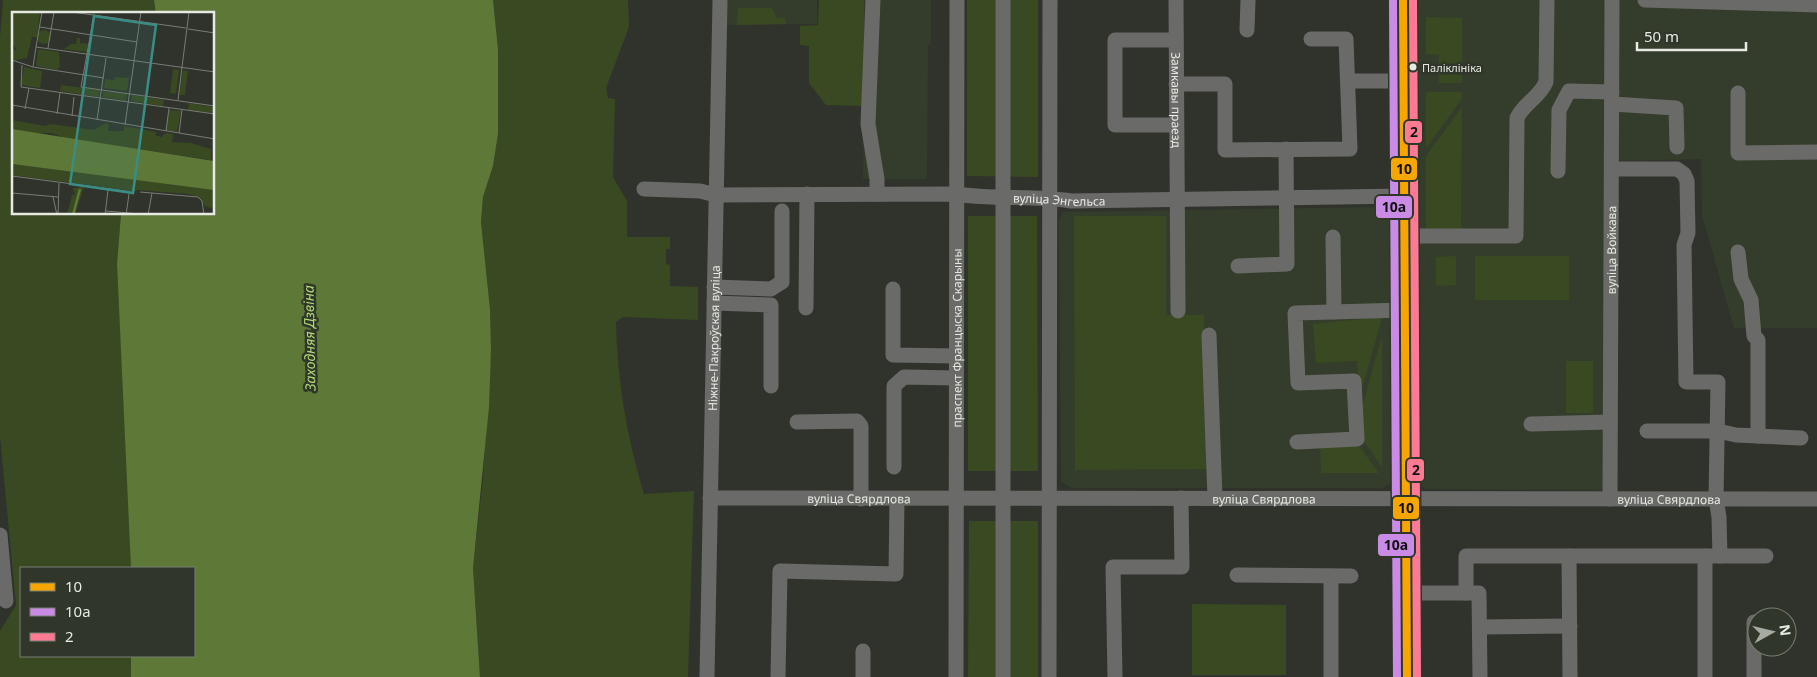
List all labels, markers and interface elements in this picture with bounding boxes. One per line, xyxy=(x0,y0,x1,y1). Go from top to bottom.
inset map xyxy=(12,12,215,215)
scale bar xyxy=(1637,20,1746,52)
text: 50 m xyxy=(1644,26,1679,46)
street label: Замкавы праезд xyxy=(1168,52,1185,149)
place label: Паліклініка xyxy=(1422,60,1482,75)
marker: Паліклініка xyxy=(1408,62,1418,72)
line badge: 2 xyxy=(1404,120,1423,144)
text: 2 xyxy=(1410,122,1418,141)
line badge: 10 xyxy=(1390,157,1418,181)
text: 10 xyxy=(1396,159,1412,178)
street label: вуліца Энгельса xyxy=(1013,189,1106,210)
line badge: 10а xyxy=(1375,195,1413,219)
text: 10а xyxy=(1382,197,1406,216)
street label: вуліца Войкава xyxy=(1602,206,1620,294)
street label: праспект Францыска Скарыны xyxy=(948,248,965,428)
street label: Ніжне-Пакроўская вуліца xyxy=(704,265,723,411)
water label: Заходняя Дзвіна xyxy=(299,285,319,392)
line badge: 2 xyxy=(1406,458,1425,482)
text: 2 xyxy=(1412,460,1420,479)
street label: вуліца Свярдлова xyxy=(807,490,911,507)
street label: вуліца Свярдлова xyxy=(1212,490,1316,507)
street label: вуліца Свярдлова xyxy=(1617,490,1721,507)
line badge: 10 xyxy=(1392,496,1420,520)
text: 10 xyxy=(1398,498,1414,517)
line badge: 10а xyxy=(1377,533,1415,557)
text: 10а xyxy=(1384,535,1408,554)
legend xyxy=(20,567,195,657)
text: 10 xyxy=(65,576,82,596)
text: 10а xyxy=(65,601,91,621)
north arrow xyxy=(1747,607,1797,657)
text: N xyxy=(1775,623,1796,637)
text: 2 xyxy=(65,626,74,646)

